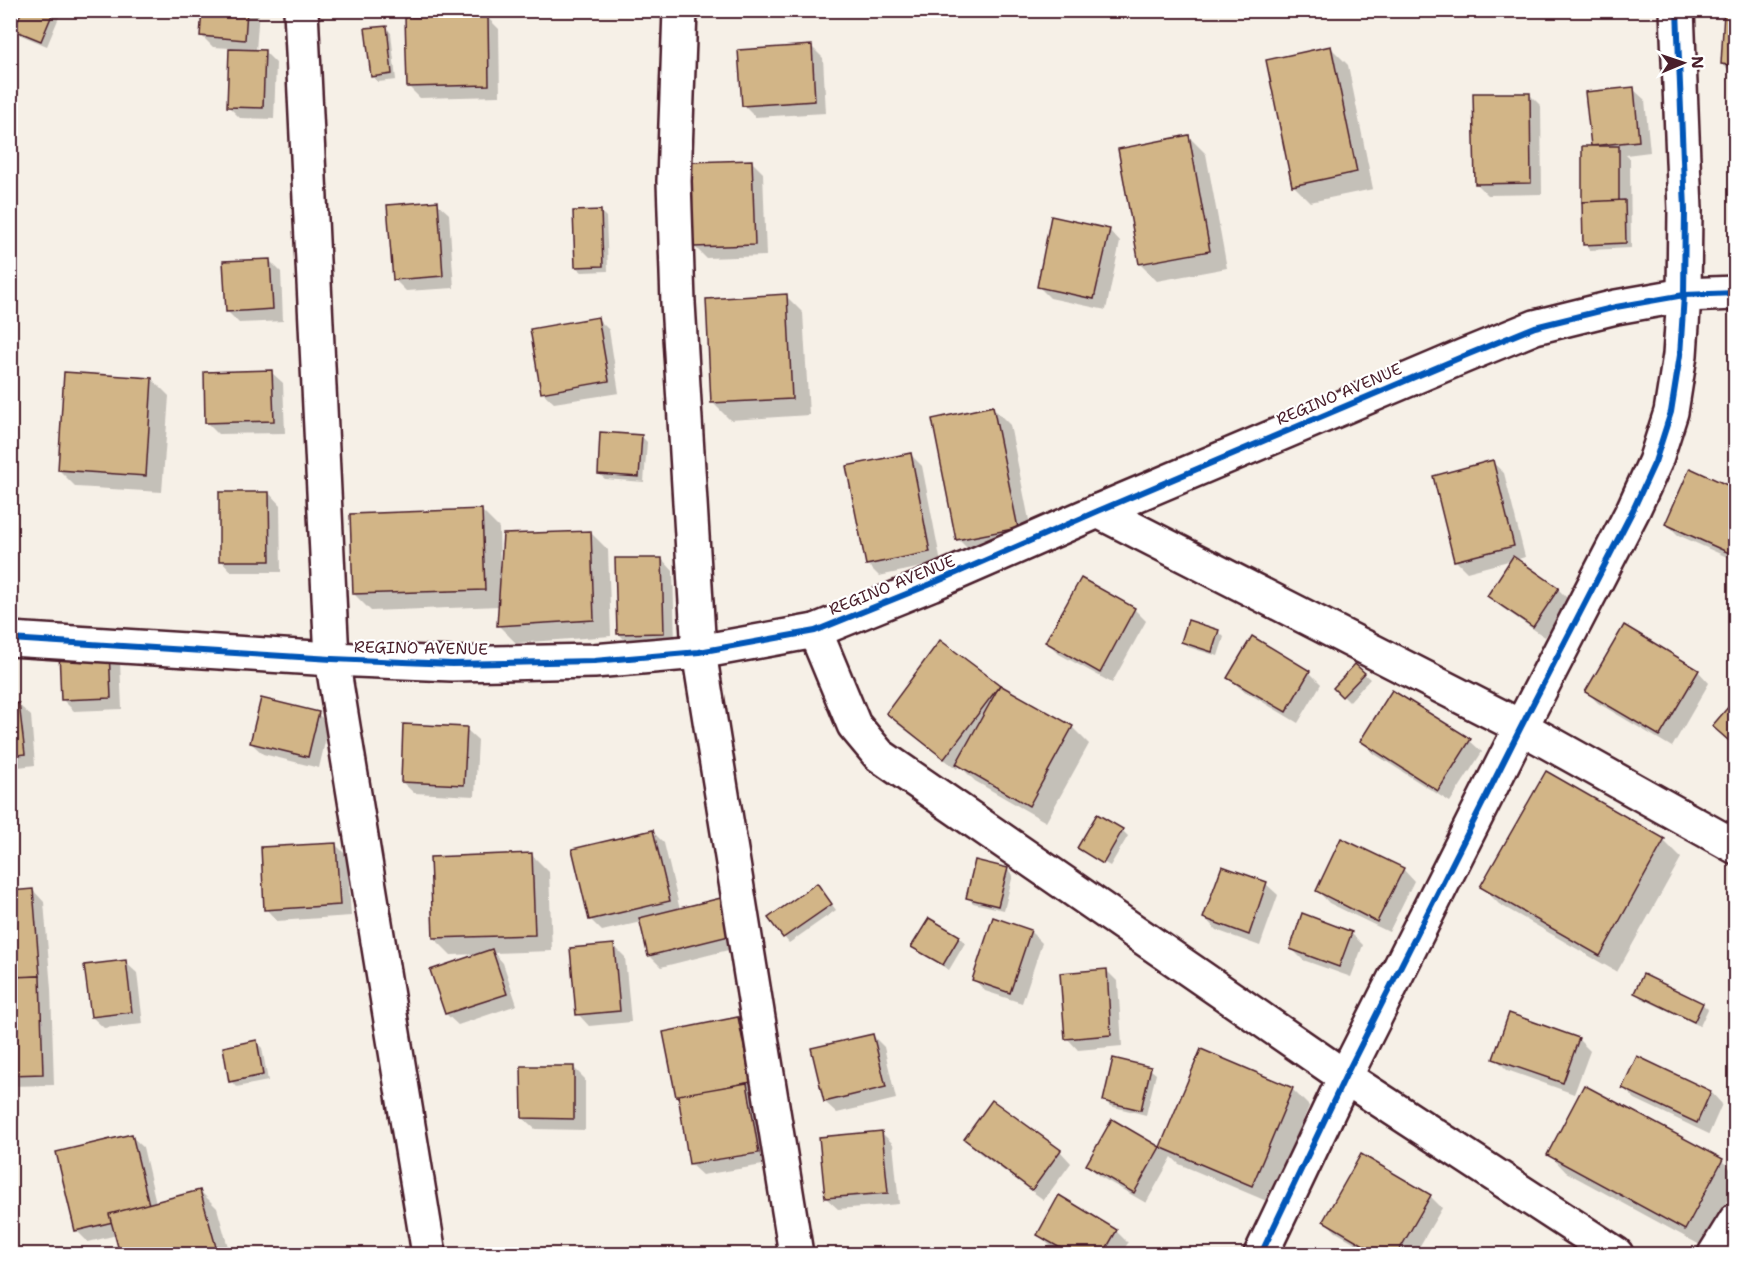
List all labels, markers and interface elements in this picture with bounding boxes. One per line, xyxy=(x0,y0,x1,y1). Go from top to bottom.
north arrow xyxy=(1653,33,1713,93)
text: N xyxy=(1687,56,1708,69)
street label: REGINO AVENUE xyxy=(1273,358,1405,430)
street label: REGINO AVENUE xyxy=(826,550,958,620)
street label: REGINO AVENUE xyxy=(354,636,488,660)

